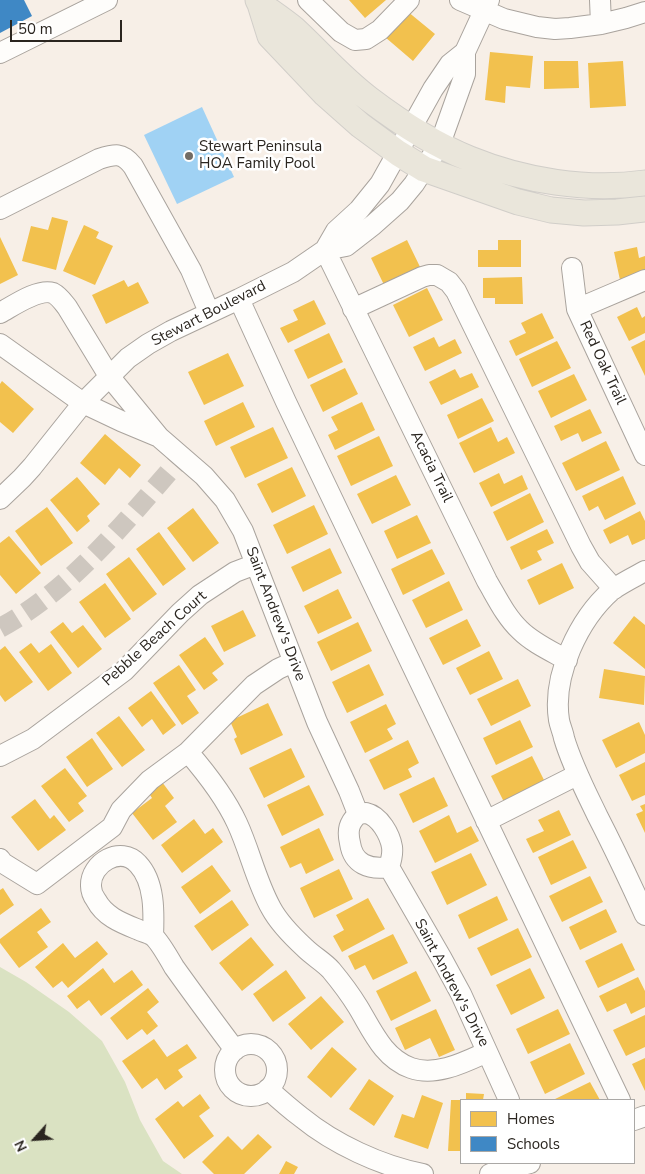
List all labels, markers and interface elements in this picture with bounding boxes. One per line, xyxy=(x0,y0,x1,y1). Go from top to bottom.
scale bar xyxy=(12,10,125,42)
text: 50 m xyxy=(18,19,53,39)
place label: Stewart Peninsula HOA Family Pool xyxy=(199,138,322,173)
marker: Stewart Peninsula HOA Family Pool xyxy=(183,150,195,162)
street label: Stewart Boulevard xyxy=(149,277,269,351)
street label: Red Oak Trail xyxy=(575,318,629,408)
street label: Acacia Trail xyxy=(406,428,456,506)
street label: Saint Andrew's Drive xyxy=(241,544,309,684)
street label: Pebble Beach Court xyxy=(99,588,211,690)
street label: Saint Andrew's Drive xyxy=(410,916,492,1050)
legend xyxy=(460,1099,635,1164)
text: Homes xyxy=(507,1109,555,1129)
north arrow xyxy=(10,1114,60,1164)
text: Schools xyxy=(507,1134,560,1154)
text: N xyxy=(10,1137,32,1155)

